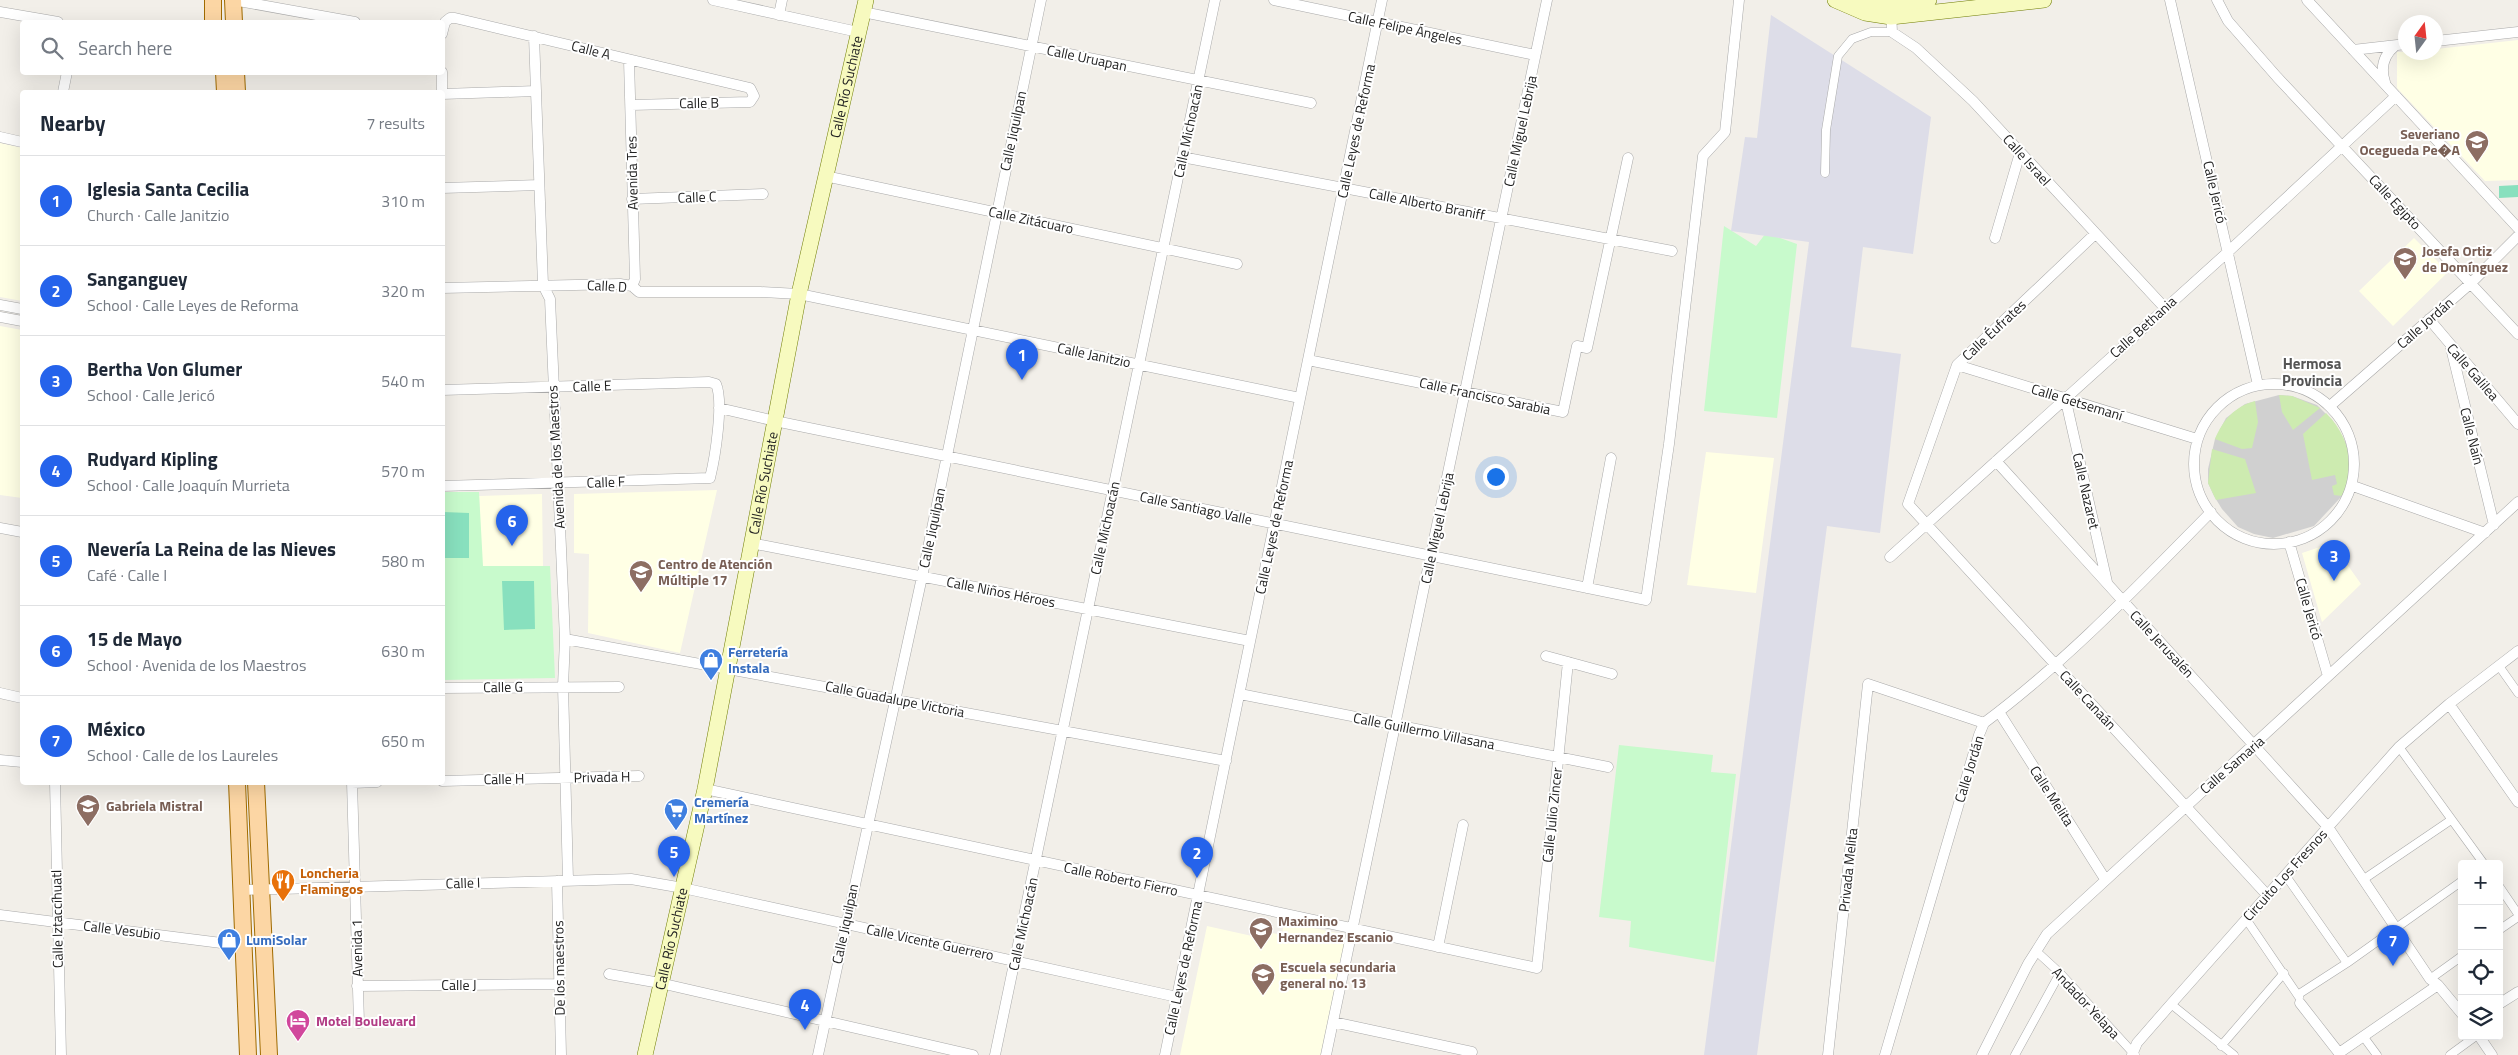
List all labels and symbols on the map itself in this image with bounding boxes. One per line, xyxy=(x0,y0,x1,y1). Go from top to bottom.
street label: Calle Felipe Ángeles xyxy=(1346,5,1464,50)
north arrow xyxy=(2398,15,2443,60)
street label: Calle Río Suchiate xyxy=(824,34,868,140)
street label: Calle A xyxy=(569,35,614,65)
street label: Calle Uruapan xyxy=(1045,39,1129,76)
street label: Calle Leyes de Reforma xyxy=(1331,62,1380,200)
street label: Calle Miguel Lebrija xyxy=(1497,73,1542,188)
street label: Calle Michoacán xyxy=(1167,82,1208,179)
street label: Calle Jiquilpan xyxy=(994,89,1031,173)
street label: Calle B xyxy=(679,92,719,113)
place label: Severiano Ocegueda Pe�A xyxy=(2359,123,2461,160)
street label: Calle Israel xyxy=(1998,129,2056,190)
school or university icon: Severiano Ocegueda Pe�A xyxy=(2464,129,2490,163)
street label: Avenida Tres xyxy=(620,136,643,210)
street label: Calle Jericó xyxy=(2198,159,2233,225)
street label: Calle Egipto xyxy=(2364,169,2426,234)
street label: Calle Alberto Braniff xyxy=(1367,182,1487,225)
street label: Calle C xyxy=(677,185,717,208)
street label: Calle Zitácuaro xyxy=(987,200,1076,239)
place label: Josefa Ortiz de Domínguez xyxy=(2422,240,2508,277)
school or university icon: Josefa Ortiz de Domínguez xyxy=(2392,246,2418,280)
street label: Calle D xyxy=(586,274,628,297)
street label: Calle Bethania xyxy=(2104,291,2181,363)
street label: Calle Jordán xyxy=(2392,292,2458,353)
street label: Calle Éufrates xyxy=(1957,294,2031,365)
street label: Calle Janitzio xyxy=(1055,336,1133,373)
street label: Calle Galilea xyxy=(2442,338,2504,405)
pin: 1 xyxy=(1006,339,1038,380)
district label: Hermosa Provincia xyxy=(2282,352,2342,392)
street label: Calle Francisco Sarabia xyxy=(1417,371,1553,420)
street label: Calle E xyxy=(572,374,612,397)
street label: Calle Getsemaní xyxy=(2029,378,2126,426)
street label: Avenida de los Maestros xyxy=(541,385,570,529)
street label: Calle Naín xyxy=(2455,405,2490,467)
street label: Calle Río Suchiate xyxy=(743,430,783,536)
street label: Calle Nazaret xyxy=(2068,451,2105,531)
street label: Calle Leyes de Reforma xyxy=(1249,458,1298,596)
your location xyxy=(1483,464,1509,490)
street label: Calle F xyxy=(586,470,626,493)
street label: Calle Miguel Lebrija xyxy=(1414,470,1459,585)
street label: Calle Michoacán xyxy=(1084,479,1125,576)
street label: Calle Santiago Valle xyxy=(1138,485,1254,530)
street label: Calle Jiquilpan xyxy=(913,486,950,570)
pin: 6 xyxy=(496,505,528,546)
pin: 3 xyxy=(2318,540,2350,581)
place label: Centro de Atención Múltiple 17 xyxy=(658,553,772,590)
school or university icon: Centro de Atención Múltiple 17 xyxy=(628,559,654,593)
street label: Calle Niños Héroes xyxy=(945,571,1057,612)
street label: Calle Jericó xyxy=(2291,575,2328,642)
street label: Calle Jerusalén xyxy=(2125,605,2199,682)
place label: Ferretería Instala xyxy=(728,641,788,678)
shop icon: Ferretería Instala xyxy=(698,647,724,681)
street label: Calle Canaán xyxy=(2055,665,2122,734)
street label: Calle Guadalupe Victoria xyxy=(824,675,967,722)
street label: Calle G xyxy=(483,676,523,697)
street label: Calle Guillermo Villasana xyxy=(1352,706,1497,755)
street label: Calle Samaria xyxy=(2195,731,2269,799)
street label: Calle Jordán xyxy=(1948,733,1989,805)
street label: Calle Melita xyxy=(2025,761,2080,830)
street label: Privada H xyxy=(573,766,631,787)
street label: Calle Julio Zincer xyxy=(1536,766,1567,864)
street label: Calle H xyxy=(483,768,525,789)
place label: Cremería Martínez xyxy=(694,791,749,828)
school or university icon: Gabriela Mistral xyxy=(75,793,101,827)
place label: Gabriela Mistral xyxy=(106,795,203,816)
supermarket icon: Cremería Martínez xyxy=(663,797,689,831)
street label: Circuito Los Fresnos xyxy=(2237,824,2332,925)
street label: Privada Melita xyxy=(1833,827,1862,913)
pin: 5 xyxy=(658,836,690,877)
pin: 2 xyxy=(1181,837,1213,878)
street label: Calle Roberto Fierro xyxy=(1062,856,1180,901)
place label: Loncheria Flamingos xyxy=(300,862,363,899)
restaurant icon: Loncheria Flamingos xyxy=(270,868,296,902)
street label: Calle Iztaccíhuatl xyxy=(45,870,68,968)
street label: Calle I xyxy=(445,871,481,894)
street label: Calle Michoacán xyxy=(1002,875,1043,972)
street label: Calle Jiquilpan xyxy=(826,882,863,966)
street label: Calle Río Suchiate xyxy=(649,886,692,992)
street label: Calle Leyes de Reforma xyxy=(1158,899,1207,1037)
place label: Maximino Hernandez Escanio xyxy=(1278,910,1393,947)
street label: Calle Vesubio xyxy=(82,914,162,945)
school or university icon: Maximino Hernandez Escanio xyxy=(1248,916,1274,950)
street label: Calle Vicente Guerrero xyxy=(864,918,996,965)
street label: Avenida 1 xyxy=(345,919,368,977)
street label: De los maestros xyxy=(547,920,570,1016)
pin: 7 xyxy=(2377,925,2409,966)
shop icon: LumiSolar xyxy=(216,927,242,961)
place label: LumiSolar xyxy=(246,929,307,950)
place label: Escuela secundaria general no. 13 xyxy=(1280,956,1396,993)
school or university icon: Escuela secundaria general no. 13 xyxy=(1250,962,1276,996)
street label: Andador Yelapa xyxy=(2048,962,2125,1043)
street label: Calle J xyxy=(441,974,477,995)
pin: 4 xyxy=(789,989,821,1030)
hotel icon: Motel Boulevard xyxy=(285,1008,311,1042)
place label: Motel Boulevard xyxy=(316,1010,416,1031)

